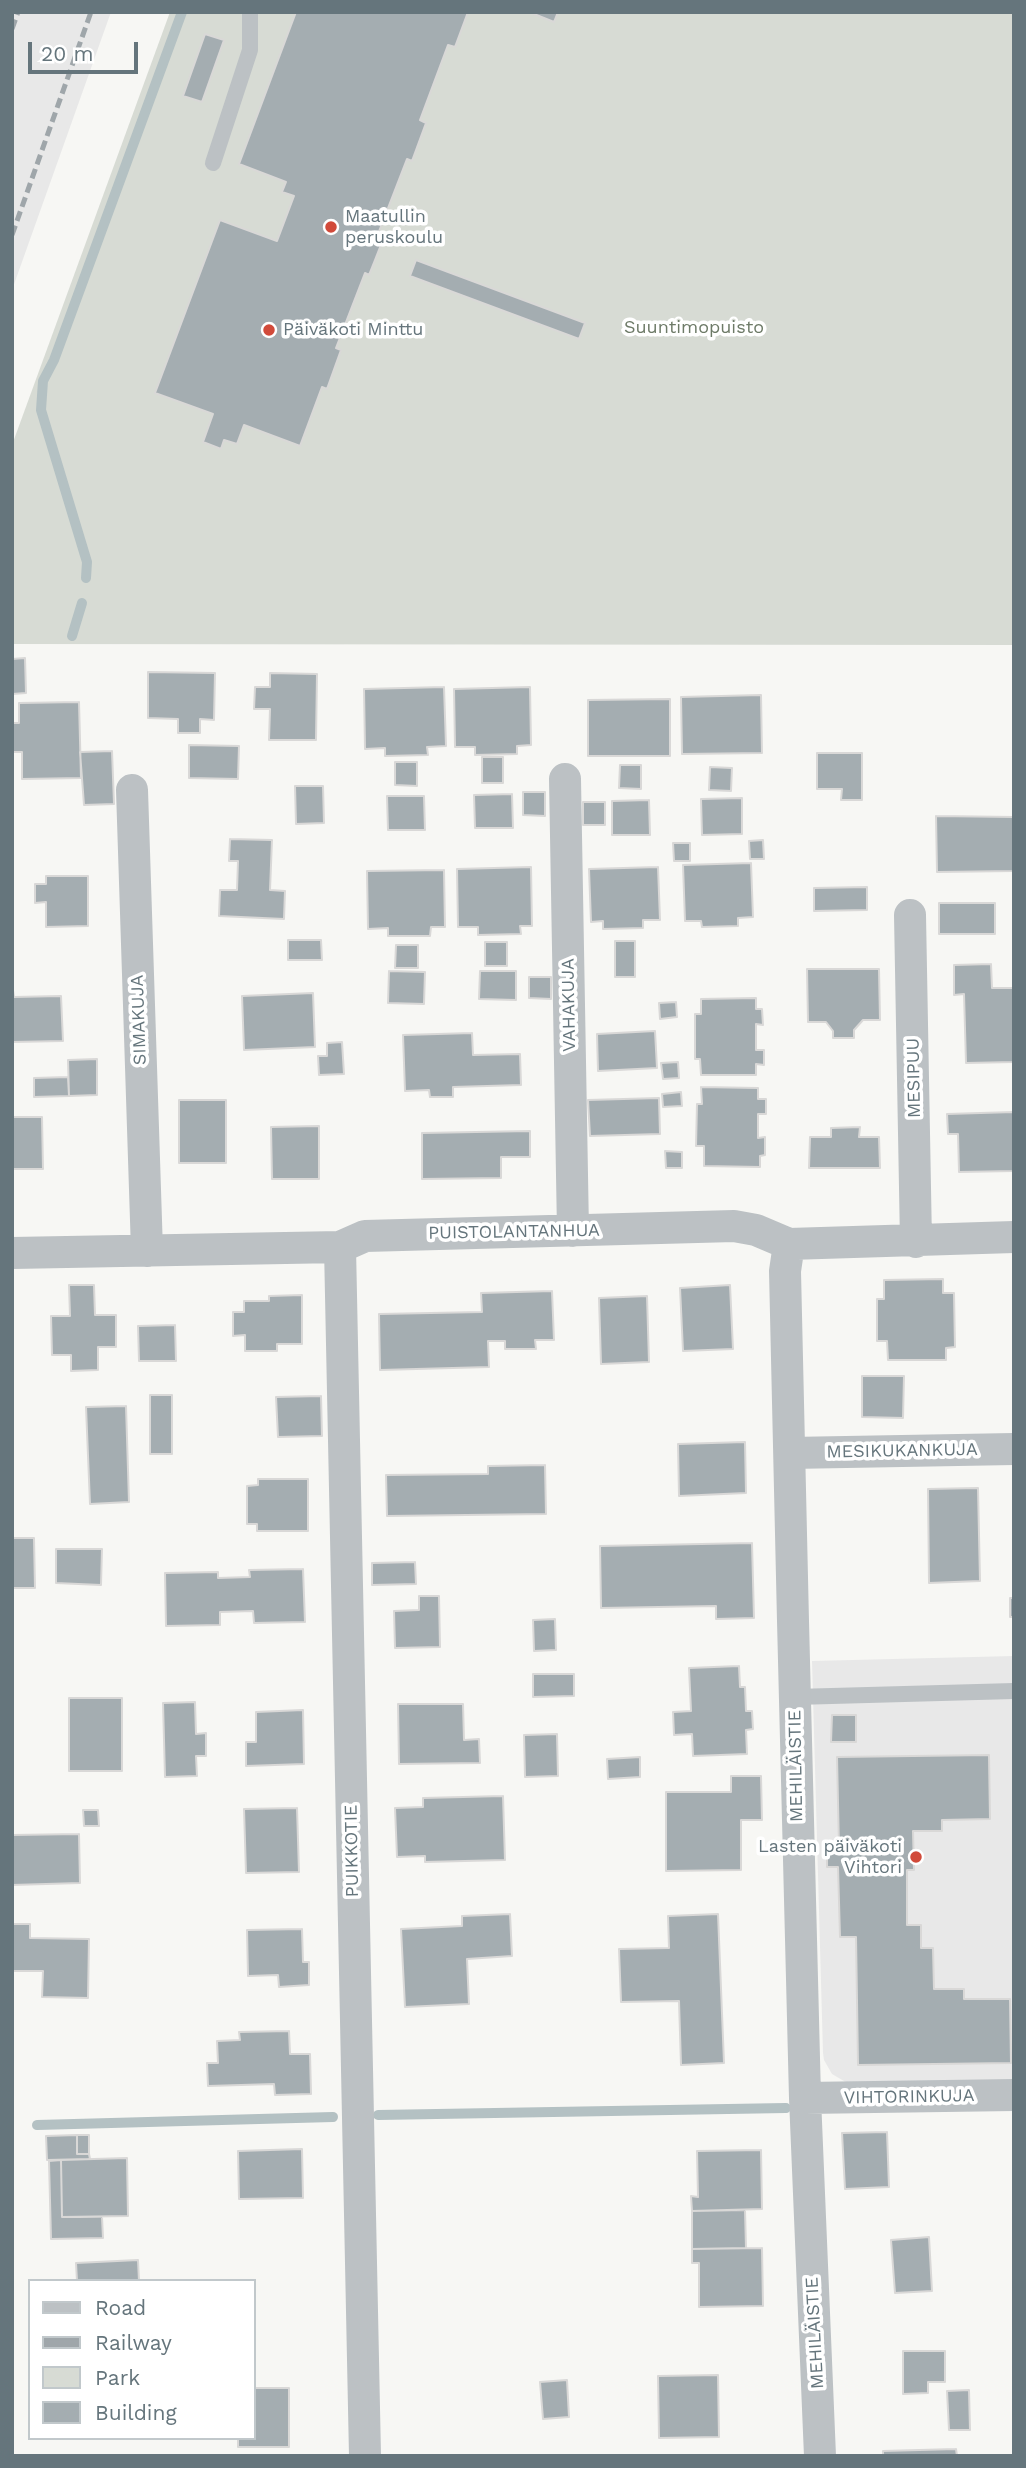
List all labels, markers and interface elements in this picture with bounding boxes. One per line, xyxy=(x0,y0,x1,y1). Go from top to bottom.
scale bar xyxy=(32,28,142,72)
text: 20 m xyxy=(41,41,93,66)
place label: Maatullin peruskoulu xyxy=(345,206,443,248)
marker: Maatullin peruskoulu xyxy=(323,219,339,235)
park label: Suuntimopuisto xyxy=(624,317,764,339)
place label: Päiväkoti Minttu xyxy=(283,319,423,341)
marker: Päiväkoti Minttu xyxy=(261,322,277,338)
street label: VAHAKUJA xyxy=(557,958,581,1052)
street label: SIMAKUJA xyxy=(127,974,151,1066)
street label: MESIPUU xyxy=(903,1038,925,1118)
street label: PUISTOLANTANHUA xyxy=(428,1220,600,1244)
street label: MESIKUKANKUJA xyxy=(826,1439,978,1463)
street label: MEHILÄISTIE xyxy=(784,1710,808,1822)
street label: PUIKKOTIE xyxy=(340,1804,364,1898)
place label: Lasten päiväkoti Vihtori xyxy=(758,1836,902,1878)
marker: Lasten päiväkoti Vihtori xyxy=(908,1849,924,1865)
street label: VIHTORINKUJA xyxy=(843,2085,975,2109)
street label: MEHILÄISTIE xyxy=(801,2276,829,2390)
legend xyxy=(28,2279,256,2440)
text: Road xyxy=(95,2295,146,2320)
text: Railway xyxy=(95,2330,172,2355)
text: Park xyxy=(95,2365,140,2390)
text: Building xyxy=(95,2400,177,2425)

